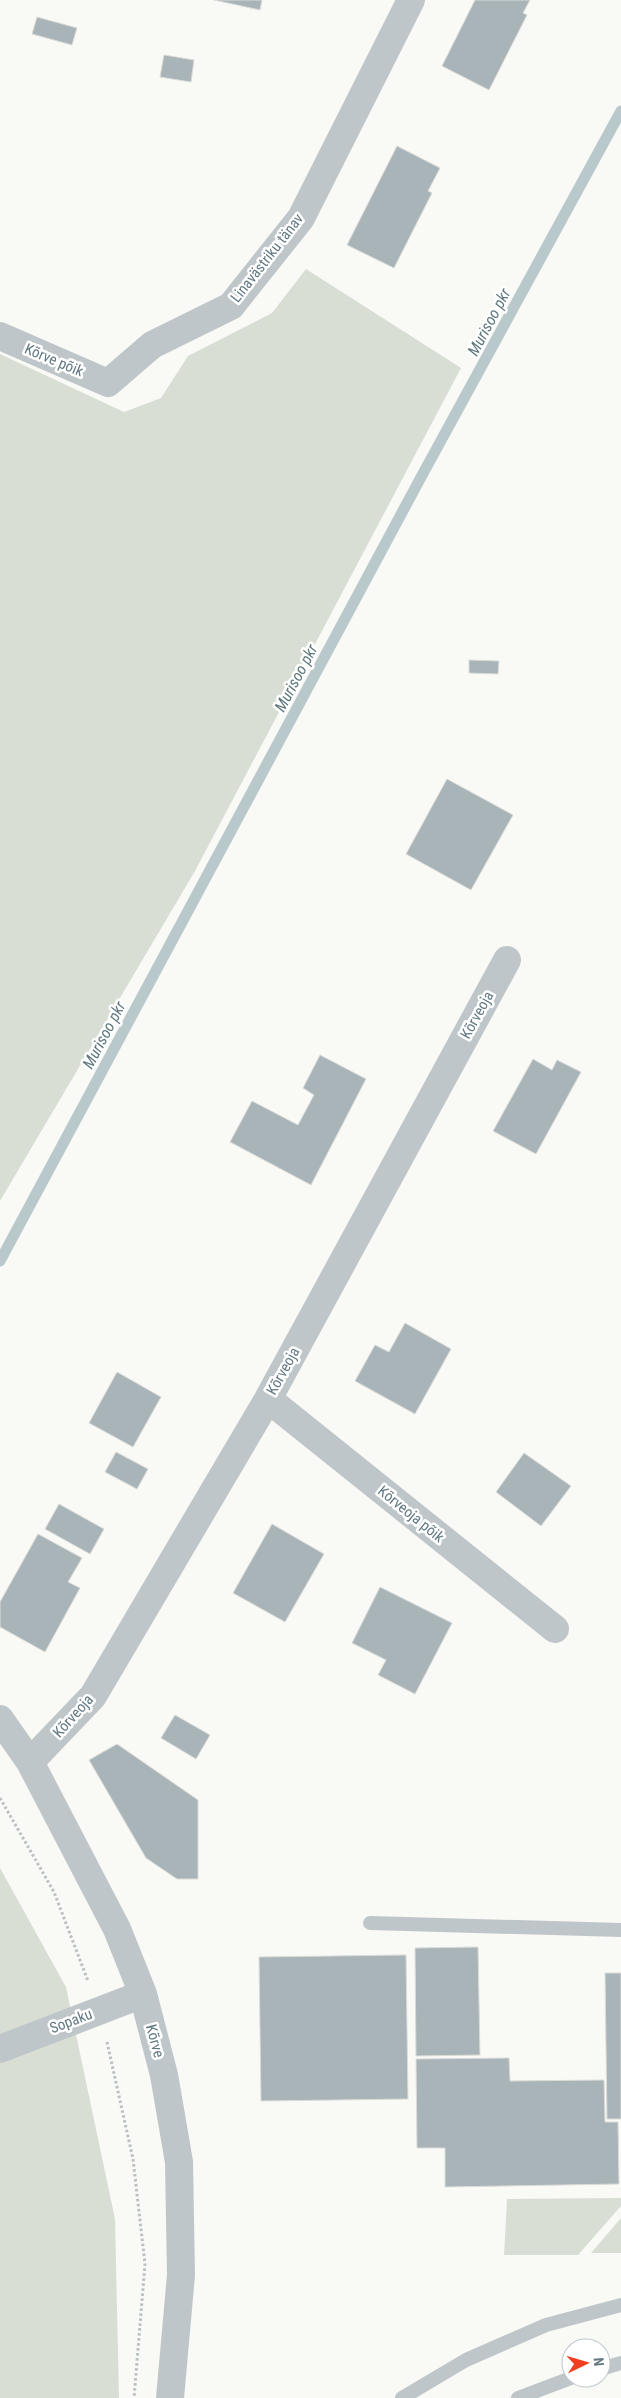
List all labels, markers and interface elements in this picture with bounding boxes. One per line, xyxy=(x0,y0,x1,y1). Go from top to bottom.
street label: Linavästriku tänav xyxy=(227,210,308,306)
water label: Murisoo pkr xyxy=(463,284,515,359)
street label: Kõrve põik xyxy=(22,340,86,381)
water label: Murisoo pkr xyxy=(270,640,322,715)
street label: Kõrveoja xyxy=(457,988,497,1042)
water label: Murisoo pkr xyxy=(78,997,130,1072)
street label: Kõrveoja xyxy=(263,1344,303,1398)
street label: Kõrveoja põik xyxy=(374,1482,448,1546)
street label: Kõrveoja xyxy=(49,1691,97,1741)
street label: Sopaku xyxy=(47,2005,95,2037)
street label: Kõrve xyxy=(142,2022,168,2060)
north arrow xyxy=(561,2338,611,2388)
text: N xyxy=(591,2357,607,2367)

